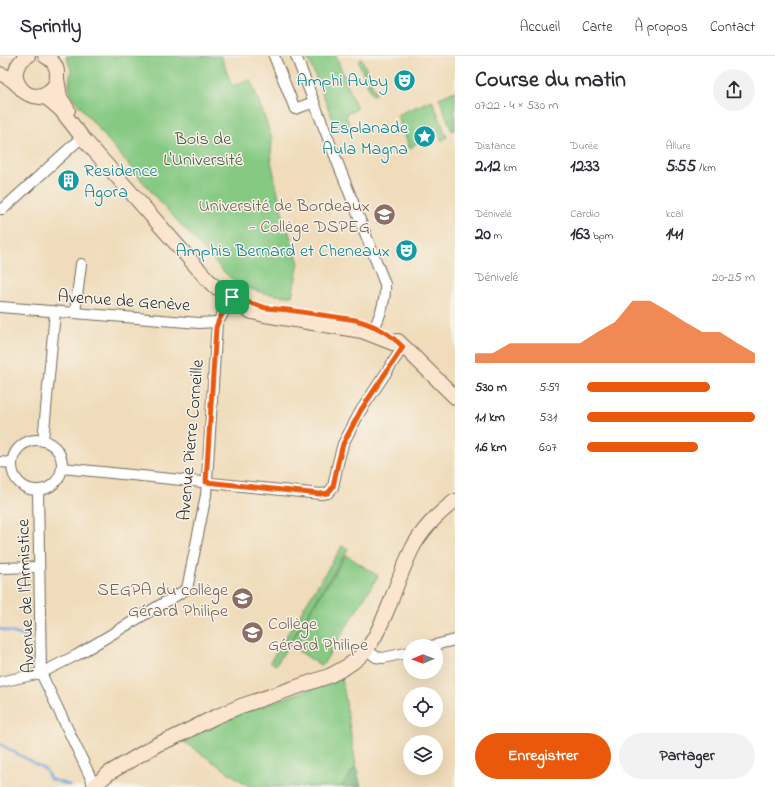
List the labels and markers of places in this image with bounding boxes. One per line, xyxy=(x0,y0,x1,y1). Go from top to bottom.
theatre icon: Amphi Auby xyxy=(391,67,417,93)
place label: Amphi Auby xyxy=(297,69,388,95)
place label: Esplanade Aula Magna xyxy=(322,116,409,164)
place icon: Esplanade Aula Magna xyxy=(411,124,437,150)
place label: Residence Agora xyxy=(84,159,158,207)
building icon: Residence Agora xyxy=(55,167,81,193)
place label: Université de Bordeaux - Collège DSPEG xyxy=(198,194,370,242)
school or university icon: Université de Bordeaux - Collège DSPEG xyxy=(372,202,398,228)
theatre icon: Amphis Bernard et Cheneaux xyxy=(393,237,419,263)
place label: Amphis Bernard et Cheneaux xyxy=(176,239,390,265)
pin xyxy=(215,280,249,314)
place label: SEGPA du collège Gérard Philipe xyxy=(97,578,229,625)
school or university icon: SEGPA du collège Gérard Philipe xyxy=(230,586,256,612)
place label: Collège Gérard Philipe xyxy=(268,612,369,659)
school or university icon: Collège Gérard Philipe xyxy=(239,620,265,646)

